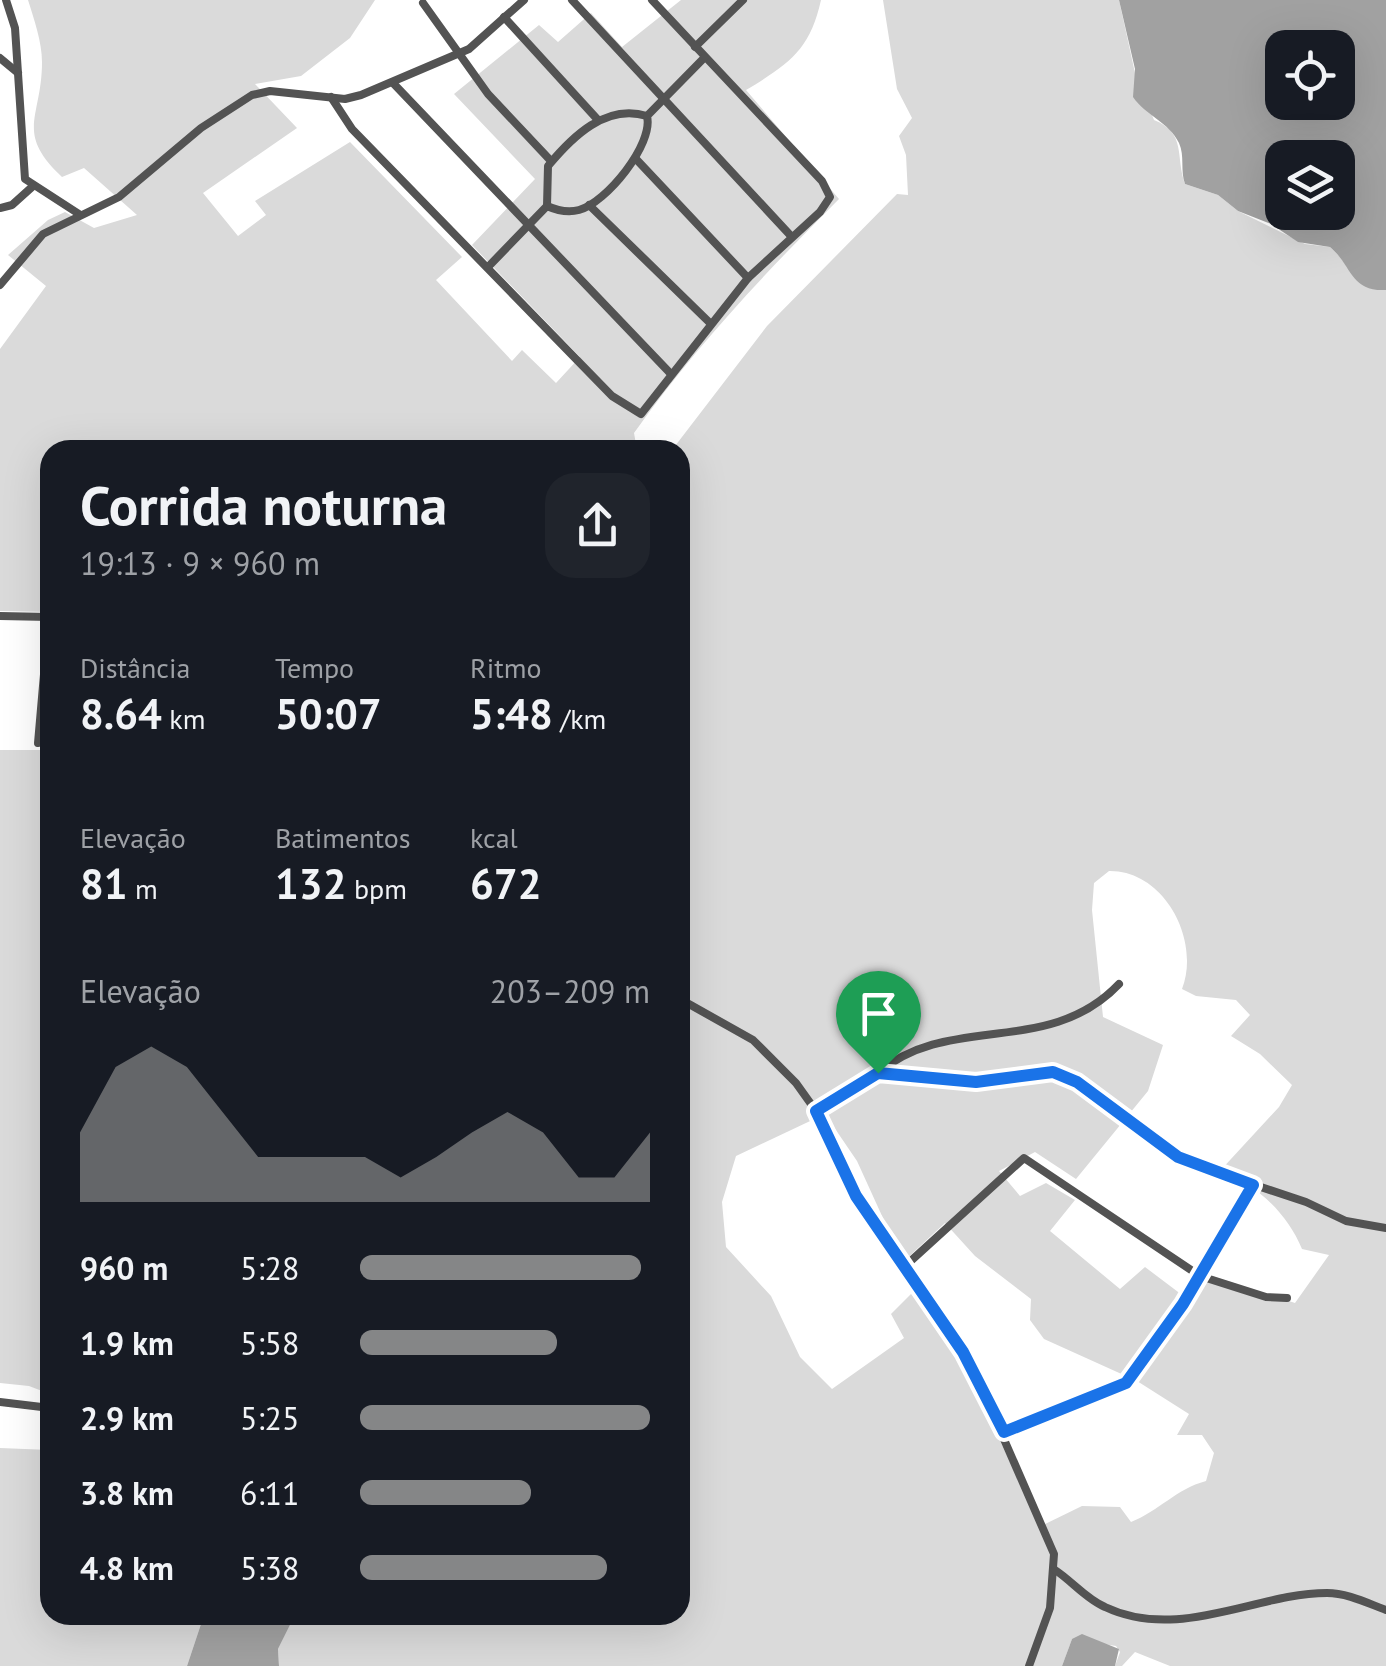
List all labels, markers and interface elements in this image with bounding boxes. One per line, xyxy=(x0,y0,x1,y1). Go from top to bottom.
map controls xyxy=(1265,30,1355,230)
button: locate xyxy=(1265,30,1355,120)
button: layers xyxy=(1265,140,1355,230)
text: Corrida noturna xyxy=(80,469,447,540)
button: share xyxy=(545,473,650,578)
text: 19:13 · 9 × 960 m xyxy=(80,542,320,584)
text: Distância xyxy=(80,649,190,686)
text: Tempo xyxy=(275,649,354,686)
text: Ritmo xyxy=(470,649,541,686)
text: 8.64 xyxy=(80,686,162,741)
text: 50:07 xyxy=(275,686,382,741)
text: 5:48 xyxy=(470,686,553,741)
text: km xyxy=(162,700,205,737)
text: /km xyxy=(553,700,606,737)
text: Elevação xyxy=(80,819,186,856)
text: Batimentos xyxy=(275,819,411,856)
text: kcal xyxy=(470,819,518,856)
text: 81 xyxy=(80,856,128,911)
text: 132 xyxy=(275,856,346,911)
text: 672 xyxy=(470,856,541,911)
text: m xyxy=(128,870,158,907)
text: bpm xyxy=(346,870,407,907)
text: Elevação xyxy=(80,970,201,1012)
text: 203–209 m xyxy=(490,970,650,1012)
pin xyxy=(836,971,921,1074)
icon: arrive xyxy=(851,986,906,1041)
text: 960 m xyxy=(80,1247,168,1289)
text: 5:28 xyxy=(240,1247,299,1289)
text: 1.9 km xyxy=(80,1322,174,1364)
text: 5:58 xyxy=(240,1322,299,1364)
text: 2.9 km xyxy=(80,1397,174,1439)
text: 5:25 xyxy=(240,1397,299,1439)
text: 3.8 km xyxy=(80,1472,174,1514)
text: 6:11 xyxy=(240,1472,299,1514)
text: 4.8 km xyxy=(80,1547,174,1589)
text: 5:38 xyxy=(240,1547,299,1589)

